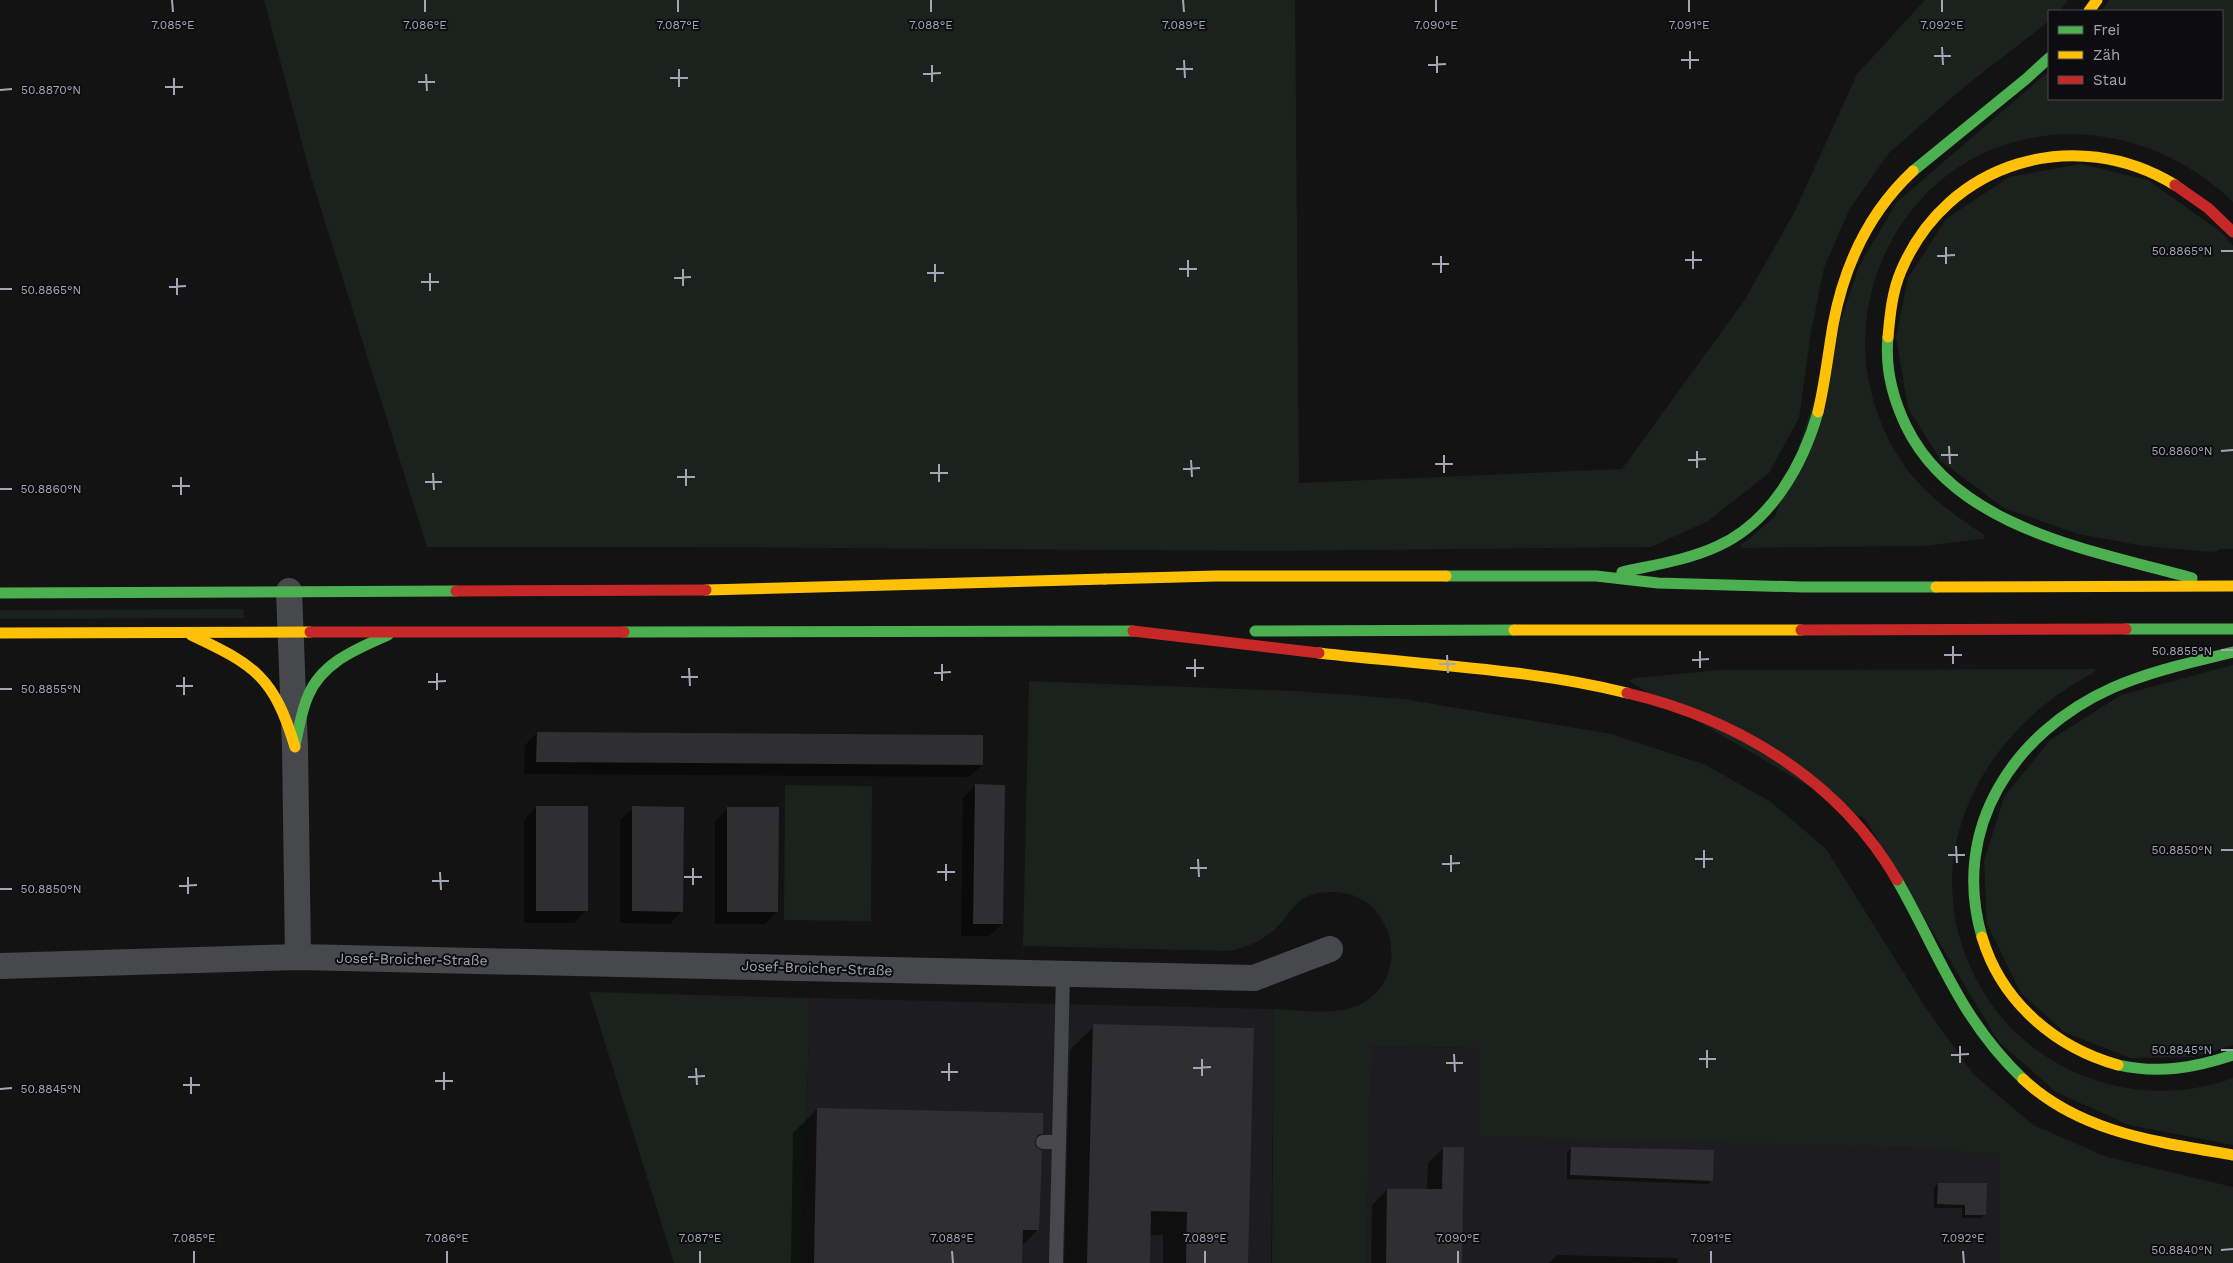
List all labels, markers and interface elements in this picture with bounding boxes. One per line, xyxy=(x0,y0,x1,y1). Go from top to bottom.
legend xyxy=(2048,10,2223,100)
text: 7.085°E xyxy=(151,18,195,32)
text: 7.086°E xyxy=(403,18,447,32)
text: 7.087°E xyxy=(657,18,700,32)
text: 7.088°E xyxy=(909,18,953,32)
text: 7.089°E xyxy=(1162,18,1206,32)
text: 7.090°E xyxy=(1414,18,1458,32)
text: 7.091°E xyxy=(1668,18,1710,32)
text: 7.092°E xyxy=(1920,18,1964,32)
text: Frei xyxy=(2093,21,2120,39)
text: Zäh xyxy=(2093,46,2120,64)
text: Stau xyxy=(2093,71,2127,89)
text: 50.8870°N xyxy=(21,83,81,97)
text: 50.8865°N xyxy=(2152,244,2212,258)
text: 50.8865°N xyxy=(21,283,81,297)
text: 50.8860°N xyxy=(2151,444,2213,458)
text: 50.8860°N xyxy=(20,482,82,496)
text: 50.8855°N xyxy=(2152,644,2212,658)
text: 50.8855°N xyxy=(21,682,81,696)
text: 50.8850°N xyxy=(2152,843,2212,857)
text: 50.8850°N xyxy=(21,882,81,896)
street label: Josef-Broicher-Straße xyxy=(336,950,488,968)
street label: Josef-Broicher-Straße xyxy=(741,957,893,979)
text: 50.8845°N xyxy=(2152,1043,2212,1057)
text: 50.8845°N xyxy=(21,1082,81,1096)
text: 7.085°E xyxy=(172,1231,216,1245)
text: 7.086°E xyxy=(425,1231,469,1245)
text: 7.087°E xyxy=(679,1231,722,1245)
text: 7.088°E xyxy=(930,1231,974,1245)
text: 7.089°E xyxy=(1183,1231,1227,1245)
text: 7.090°E xyxy=(1436,1231,1480,1245)
text: 7.091°E xyxy=(1690,1231,1732,1245)
text: 7.092°E xyxy=(1941,1231,1985,1245)
text: 50.8840°N xyxy=(2151,1243,2213,1257)

